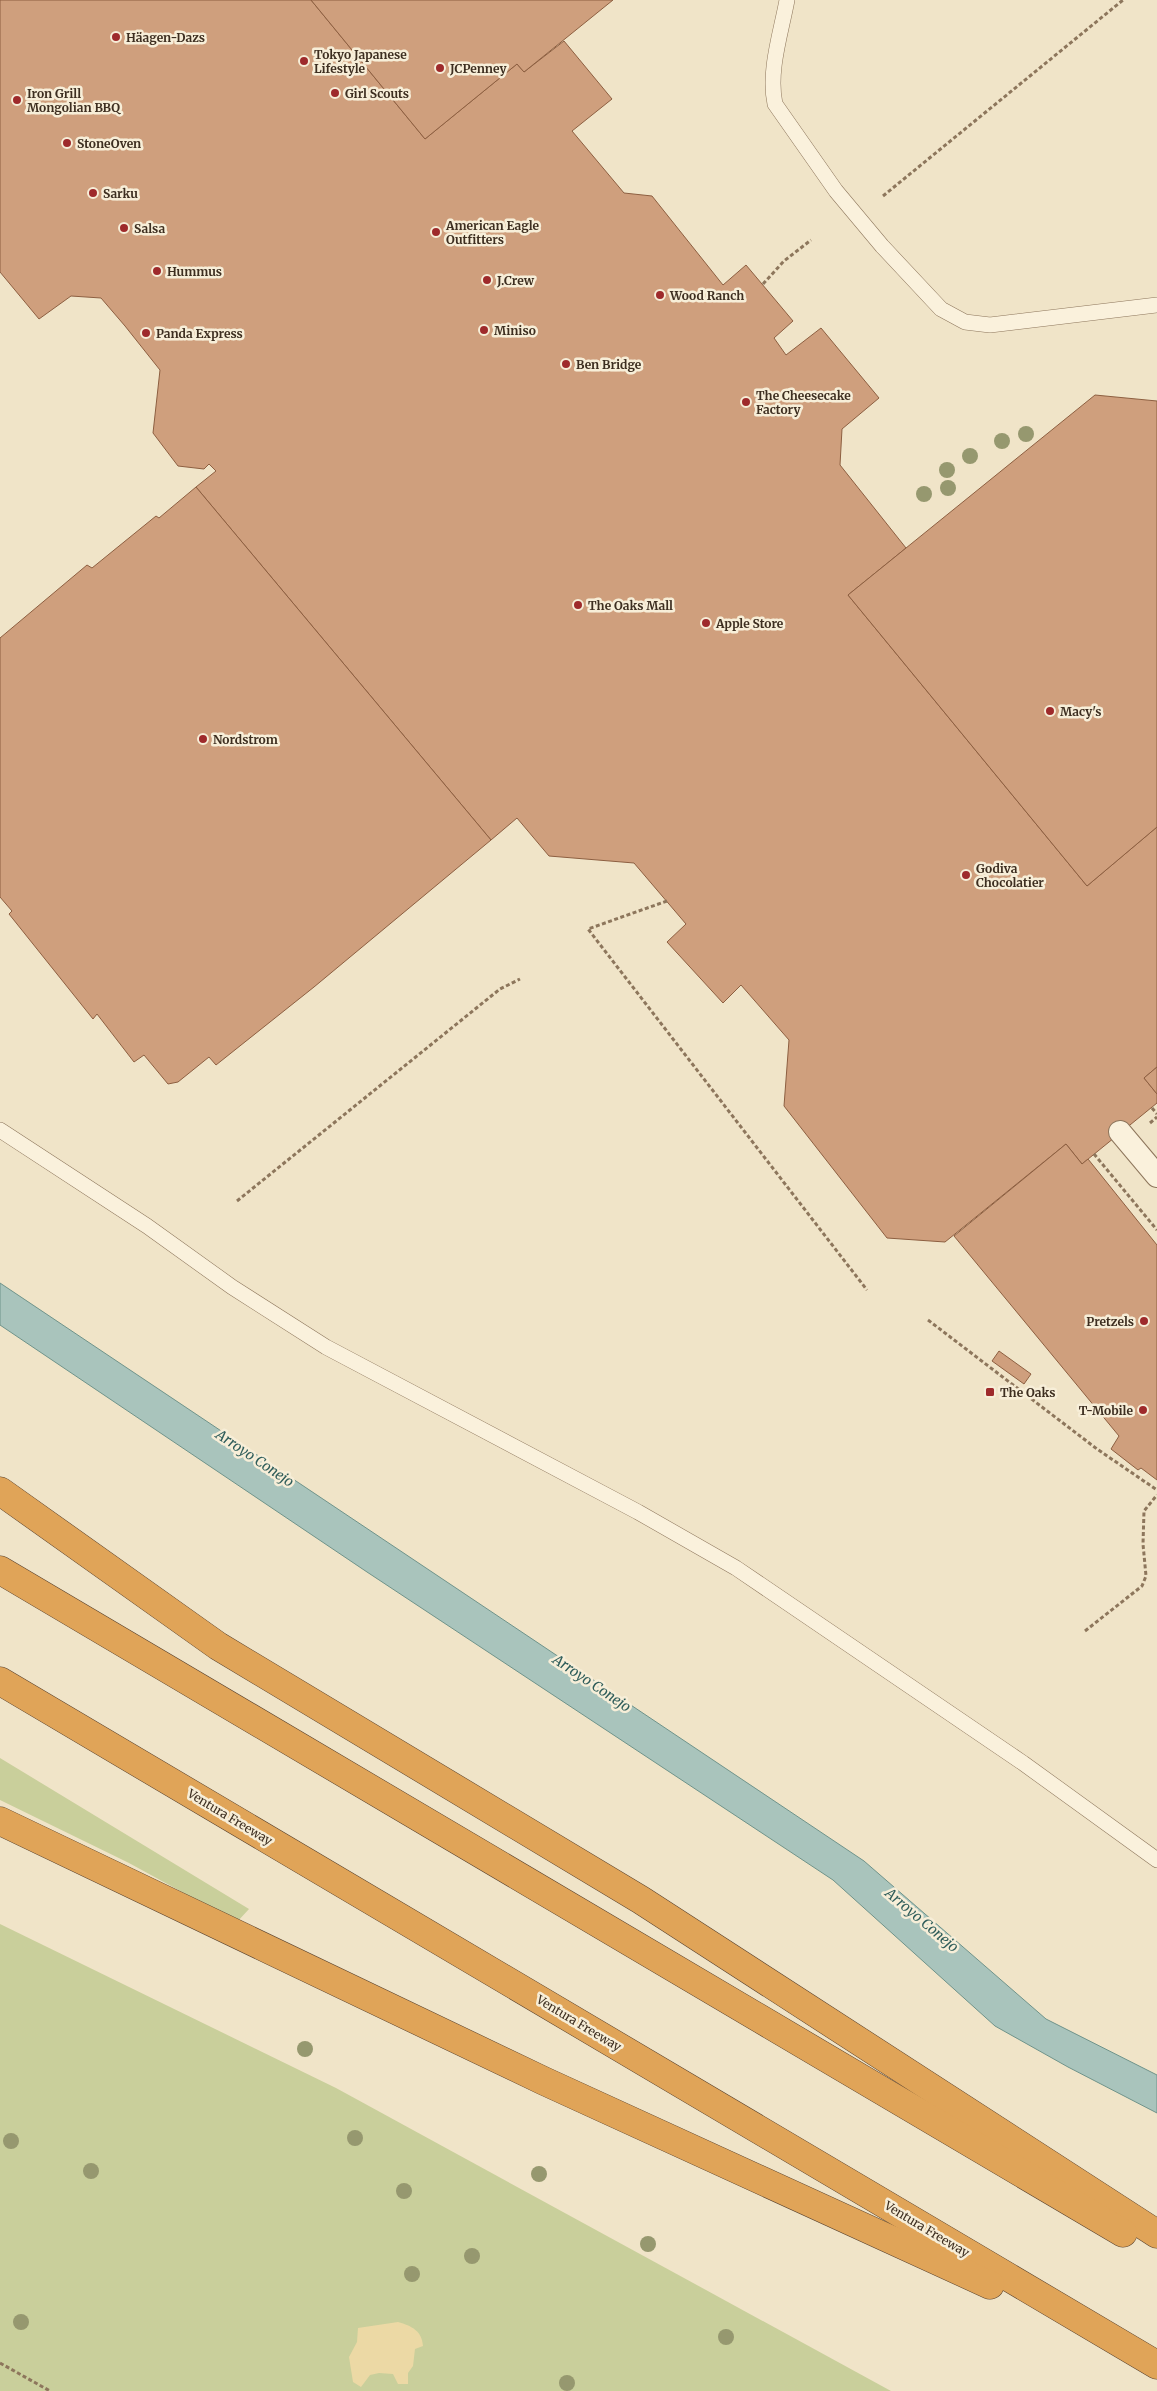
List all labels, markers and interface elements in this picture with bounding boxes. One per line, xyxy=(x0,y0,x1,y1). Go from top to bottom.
place label: Häagen-Dazs xyxy=(126,30,205,45)
marker: Häagen-Dazs xyxy=(110,31,122,43)
place label: Tokyo Japanese Lifestyle xyxy=(314,47,407,76)
marker: Tokyo Japanese Lifestyle xyxy=(298,55,310,67)
place label: JCPenney xyxy=(449,61,507,76)
marker: JCPenney xyxy=(434,62,446,74)
place label: Iron Grill Mongolian BBQ xyxy=(27,86,121,115)
place label: Girl Scouts xyxy=(345,86,409,101)
marker: Girl Scouts xyxy=(329,87,341,99)
marker: Iron Grill Mongolian BBQ xyxy=(11,94,23,106)
place label: StoneOven xyxy=(77,136,141,151)
marker: StoneOven xyxy=(61,137,73,149)
place label: Sarku xyxy=(103,186,138,201)
marker: Sarku xyxy=(87,187,99,199)
place label: American Eagle Outfitters xyxy=(445,218,540,247)
place label: Salsa xyxy=(134,221,165,236)
marker: Salsa xyxy=(118,222,130,234)
marker: American Eagle Outfitters xyxy=(430,226,442,238)
place label: Hummus xyxy=(167,264,222,279)
marker: Hummus xyxy=(151,265,163,277)
place label: J.Crew xyxy=(496,273,535,288)
marker: J.Crew xyxy=(481,274,493,286)
place label: Wood Ranch xyxy=(669,288,744,303)
marker: Wood Ranch xyxy=(654,289,666,301)
place label: Miniso xyxy=(494,323,536,338)
marker: Miniso xyxy=(478,324,490,336)
place label: Panda Express xyxy=(156,326,243,341)
marker: Panda Express xyxy=(140,327,152,339)
place label: Ben Bridge xyxy=(576,357,642,372)
marker: Ben Bridge xyxy=(560,358,572,370)
place label: The Cheesecake Factory xyxy=(756,388,851,417)
marker: The Cheesecake Factory xyxy=(740,396,752,408)
place label: The Oaks Mall xyxy=(588,598,673,613)
marker: The Oaks Mall xyxy=(572,599,584,611)
place label: Apple Store xyxy=(715,616,784,631)
marker: Apple Store xyxy=(700,617,712,629)
place label: Macy's xyxy=(1060,704,1101,719)
marker: Macy's xyxy=(1044,705,1056,717)
place label: Nordstrom xyxy=(213,732,278,747)
marker: Nordstrom xyxy=(197,733,209,745)
place label: Godiva Chocolatier xyxy=(976,861,1044,890)
marker: Godiva Chocolatier xyxy=(960,869,972,881)
place label: Pretzels xyxy=(1086,1314,1134,1329)
marker: Pretzels xyxy=(1138,1315,1150,1327)
place label: The Oaks xyxy=(1000,1385,1055,1400)
marker: The Oaks xyxy=(984,1386,996,1398)
place label: T-Mobile xyxy=(1079,1403,1133,1418)
marker: T-Mobile xyxy=(1137,1404,1149,1416)
water label: Arroyo Conejo xyxy=(212,1425,298,1491)
water label: Arroyo Conejo xyxy=(549,1650,635,1716)
street label: Ventura Freeway xyxy=(184,1785,275,1848)
water label: Arroyo Conejo xyxy=(881,1883,962,1956)
street label: Ventura Freeway xyxy=(533,1991,624,2054)
street label: Ventura Freeway xyxy=(881,2197,972,2260)

